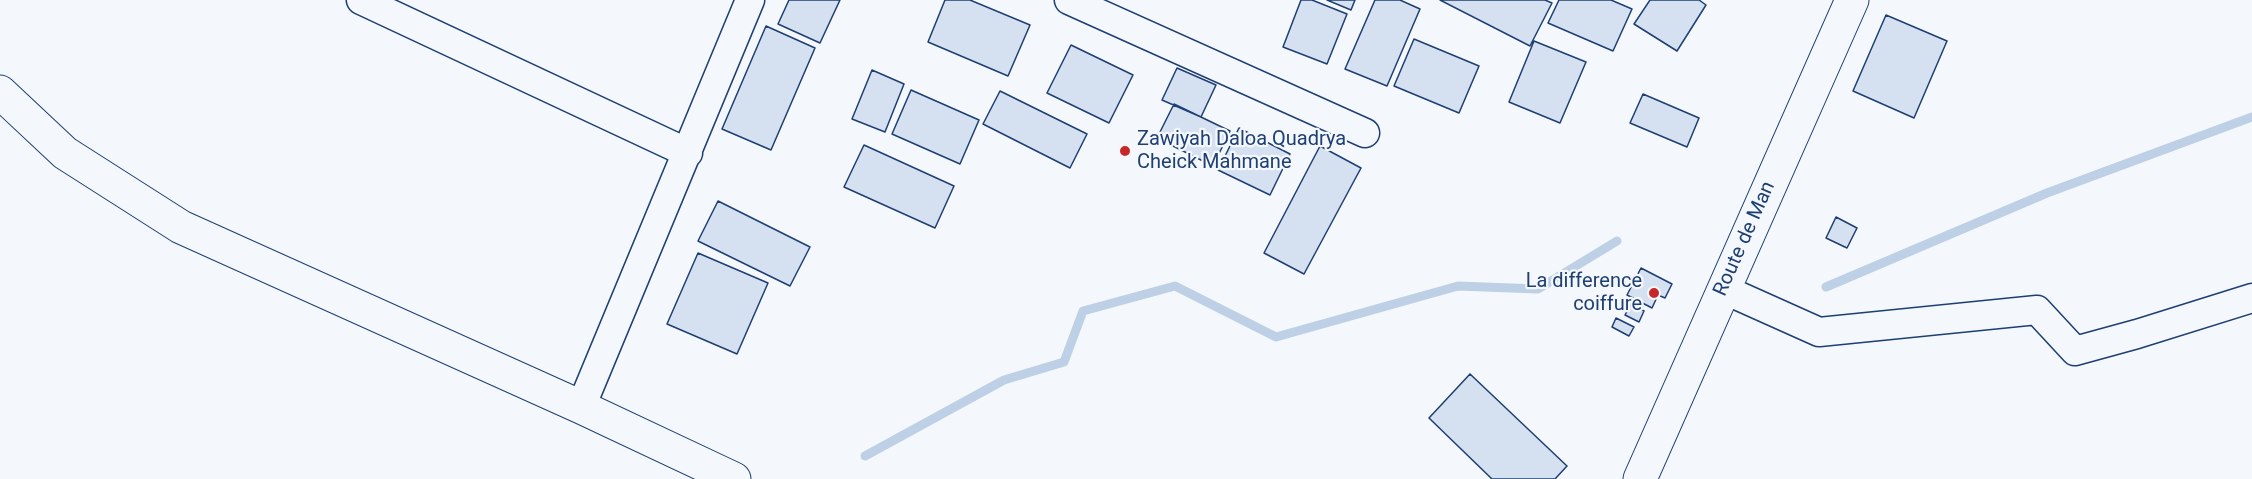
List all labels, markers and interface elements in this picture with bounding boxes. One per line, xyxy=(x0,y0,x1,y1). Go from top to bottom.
place label: Zawiyah Daloa Quadrya Cheick Mahmane xyxy=(1137,128,1346,175)
marker: Zawiyah Daloa Quadrya Cheick Mahmane xyxy=(1118,144,1132,158)
street label: Route de Man xyxy=(1709,178,1781,300)
place label: La difference coiffure xyxy=(1526,270,1642,317)
marker: La difference coiffure xyxy=(1647,286,1661,300)

